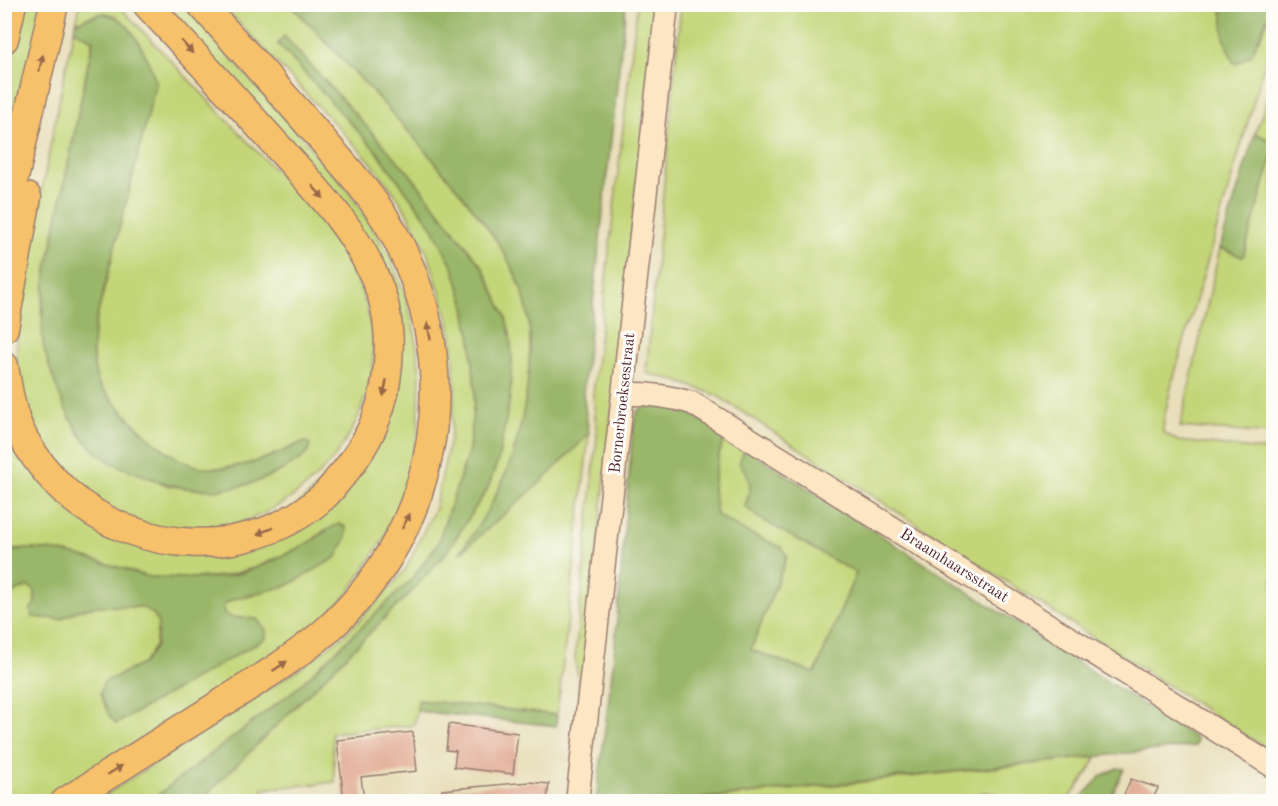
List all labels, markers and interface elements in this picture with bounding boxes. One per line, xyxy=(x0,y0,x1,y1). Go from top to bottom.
one-way arrow xyxy=(180,40,194,55)
one-way arrow xyxy=(37,54,47,73)
one-way arrow xyxy=(311,184,324,199)
one-way arrow xyxy=(424,321,433,340)
street label: Bornerbroeksestraat xyxy=(608,332,638,474)
one-way arrow xyxy=(380,379,389,398)
one-way arrow xyxy=(402,513,411,530)
street label: Braamhaarsstraat xyxy=(897,526,1011,606)
one-way arrow xyxy=(256,527,274,536)
one-way arrow xyxy=(271,660,288,671)
one-way arrow xyxy=(107,765,123,776)

